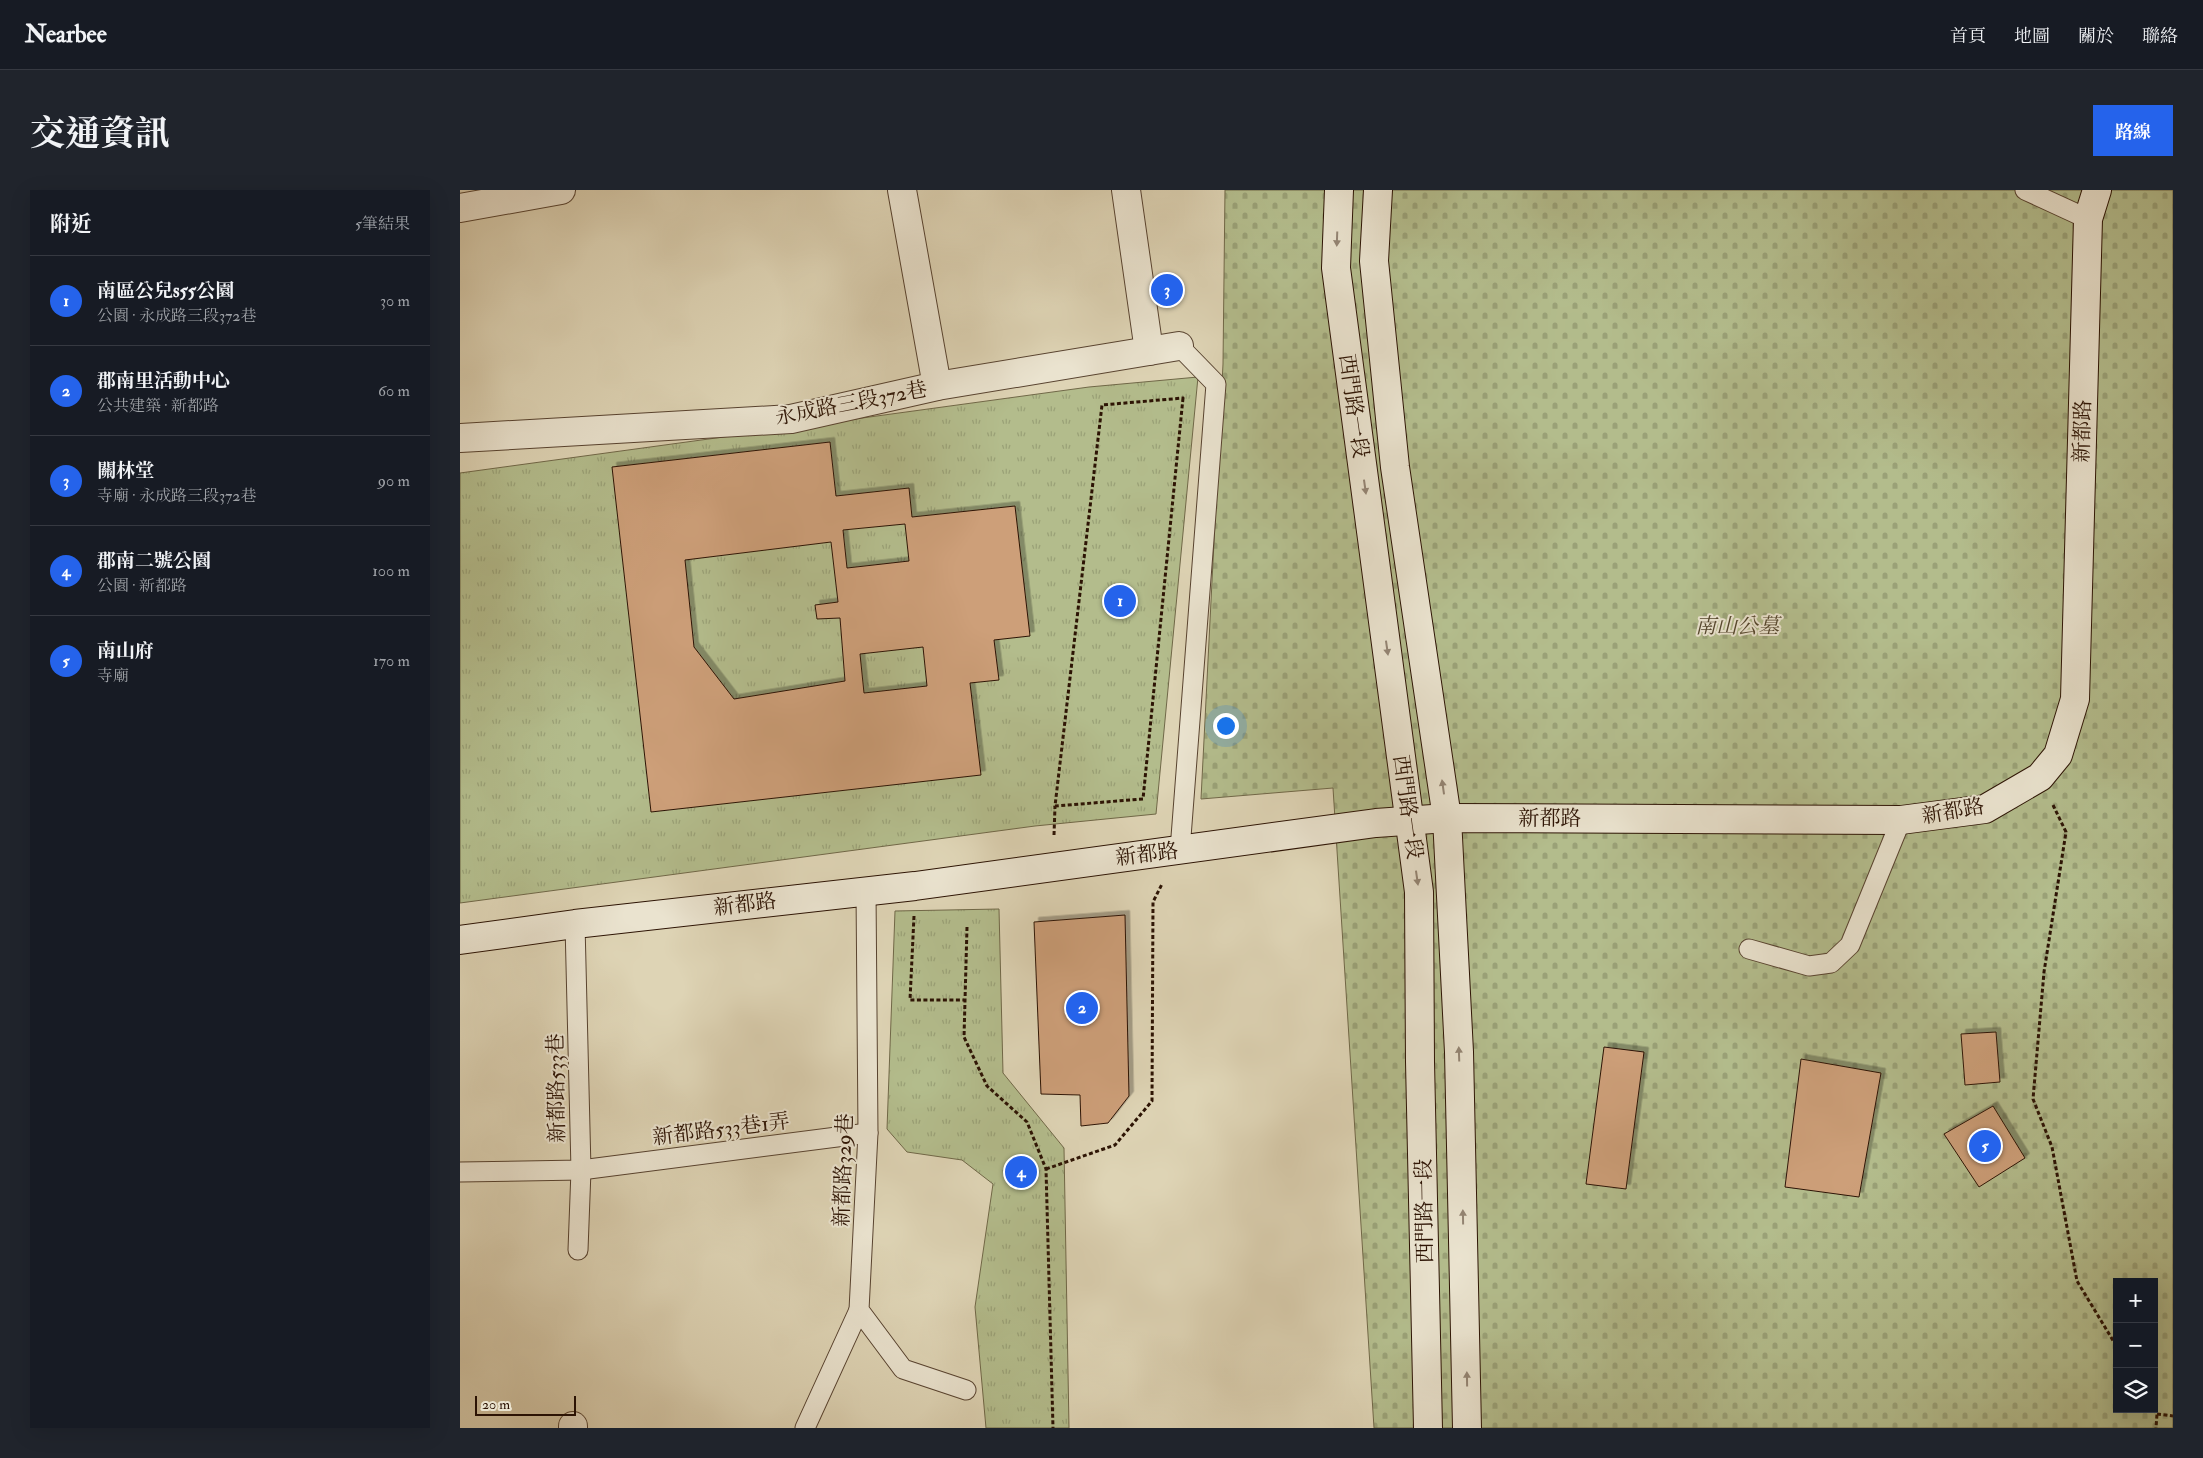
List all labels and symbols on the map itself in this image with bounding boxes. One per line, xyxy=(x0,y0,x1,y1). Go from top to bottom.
one-way arrow xyxy=(1333,231,1341,247)
pin: 3 xyxy=(1151,271,1183,309)
street label: 西門路一段 xyxy=(1333,352,1374,460)
street label: 永成路三段372巷 xyxy=(773,376,929,431)
street label: 新都路 xyxy=(2068,399,2097,463)
one-way arrow xyxy=(1361,479,1369,495)
pin: 1 xyxy=(1104,582,1136,620)
park label: 南山公墓 xyxy=(1695,613,1782,640)
one-way arrow xyxy=(1383,640,1391,656)
your location xyxy=(1213,713,1239,739)
street label: 西門路一段 xyxy=(1387,753,1428,861)
one-way arrow xyxy=(1439,779,1447,795)
street label: 新都路 xyxy=(1920,793,1986,830)
street label: 新都路 xyxy=(1519,805,1582,832)
street label: 新都路 xyxy=(1114,837,1180,872)
one-way arrow xyxy=(1414,871,1422,887)
street label: 新都路 xyxy=(712,887,778,922)
pin: 2 xyxy=(1066,989,1098,1027)
street label: 新都路533巷 xyxy=(542,1033,571,1143)
one-way arrow xyxy=(1455,1046,1463,1062)
street label: 新都路533巷1弄 xyxy=(651,1108,791,1151)
street label: 新都路329巷 xyxy=(828,1113,859,1227)
pin: 5 xyxy=(1969,1127,2001,1165)
pin: 4 xyxy=(1005,1153,1037,1191)
street label: 西門路一段 xyxy=(1410,1158,1439,1264)
one-way arrow xyxy=(1459,1209,1467,1225)
one-way arrow xyxy=(1462,1371,1470,1387)
scale bar xyxy=(475,1393,576,1416)

